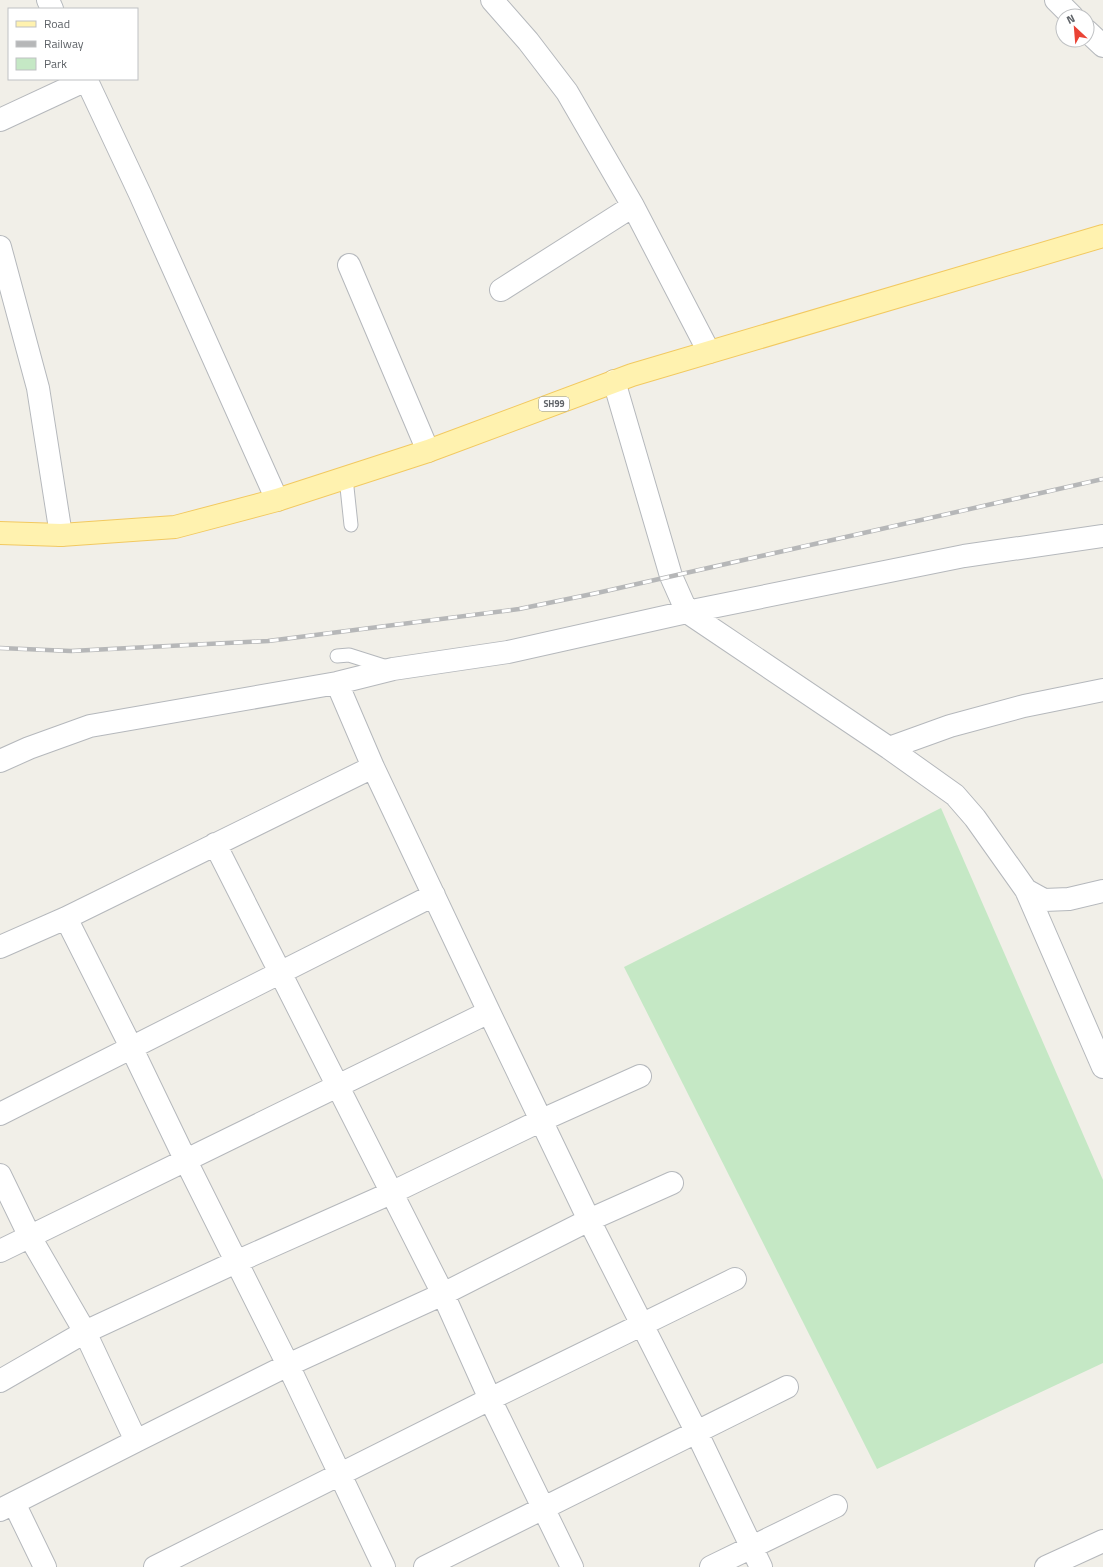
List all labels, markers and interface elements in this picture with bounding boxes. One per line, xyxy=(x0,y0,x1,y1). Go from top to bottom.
legend xyxy=(8,8,138,80)
north arrow xyxy=(1055,8,1095,48)
text: N xyxy=(1064,10,1078,28)
text: Road xyxy=(44,14,70,33)
text: Railway xyxy=(44,34,84,53)
text: Park xyxy=(44,54,67,73)
road number: SH99 xyxy=(539,397,569,411)

